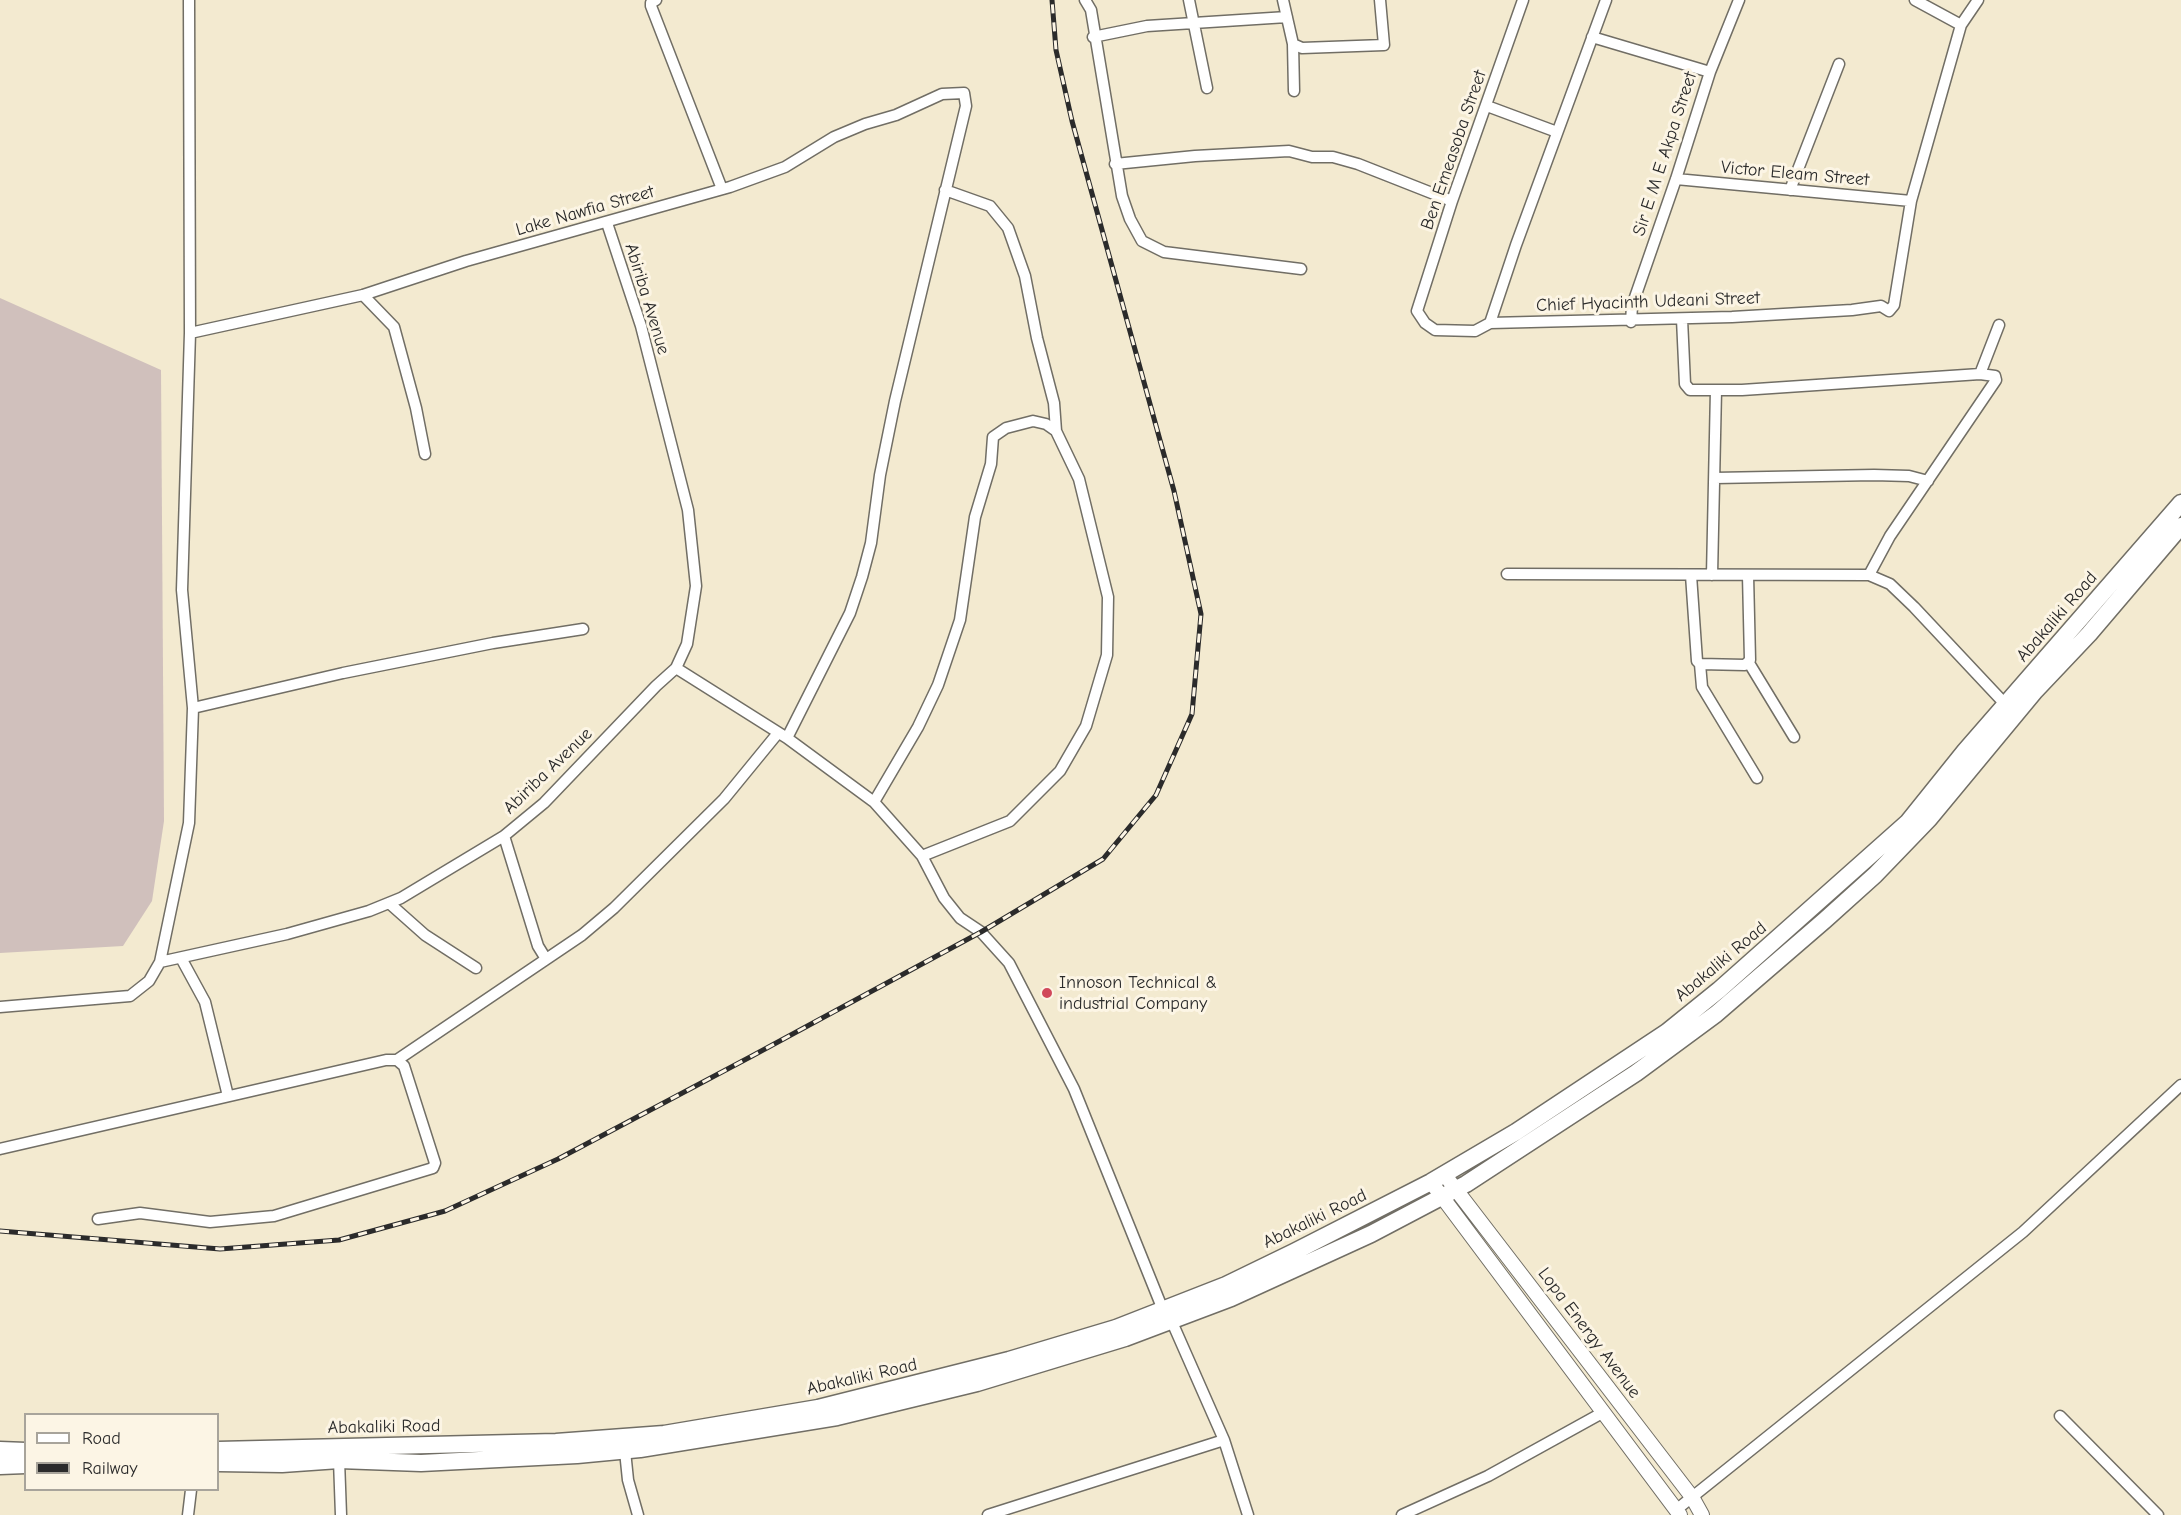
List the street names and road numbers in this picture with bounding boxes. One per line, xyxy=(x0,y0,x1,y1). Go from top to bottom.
street label: Ben Emeasoba Street xyxy=(1417,67,1491,233)
street label: Sir E M E Akpa Street xyxy=(1628,69,1702,239)
street label: Victor Eleam Street xyxy=(1720,157,1870,191)
street label: Lake Nawfia Street xyxy=(513,181,657,241)
street label: Abiriba Avenue xyxy=(620,241,674,357)
street label: Chief Hyacinth Udeani Street xyxy=(1536,287,1760,317)
street label: Abakaliki Road xyxy=(2012,567,2102,667)
street label: Abiriba Avenue xyxy=(499,723,597,819)
street label: Abakaliki Road xyxy=(1671,918,1771,1006)
street label: Abakaliki Road xyxy=(1260,1185,1370,1253)
street label: Lopa Energy Avenue xyxy=(1533,1263,1645,1403)
street label: Abakaliki Road xyxy=(805,1354,919,1400)
street label: Abakaliki Road xyxy=(327,1415,441,1439)

